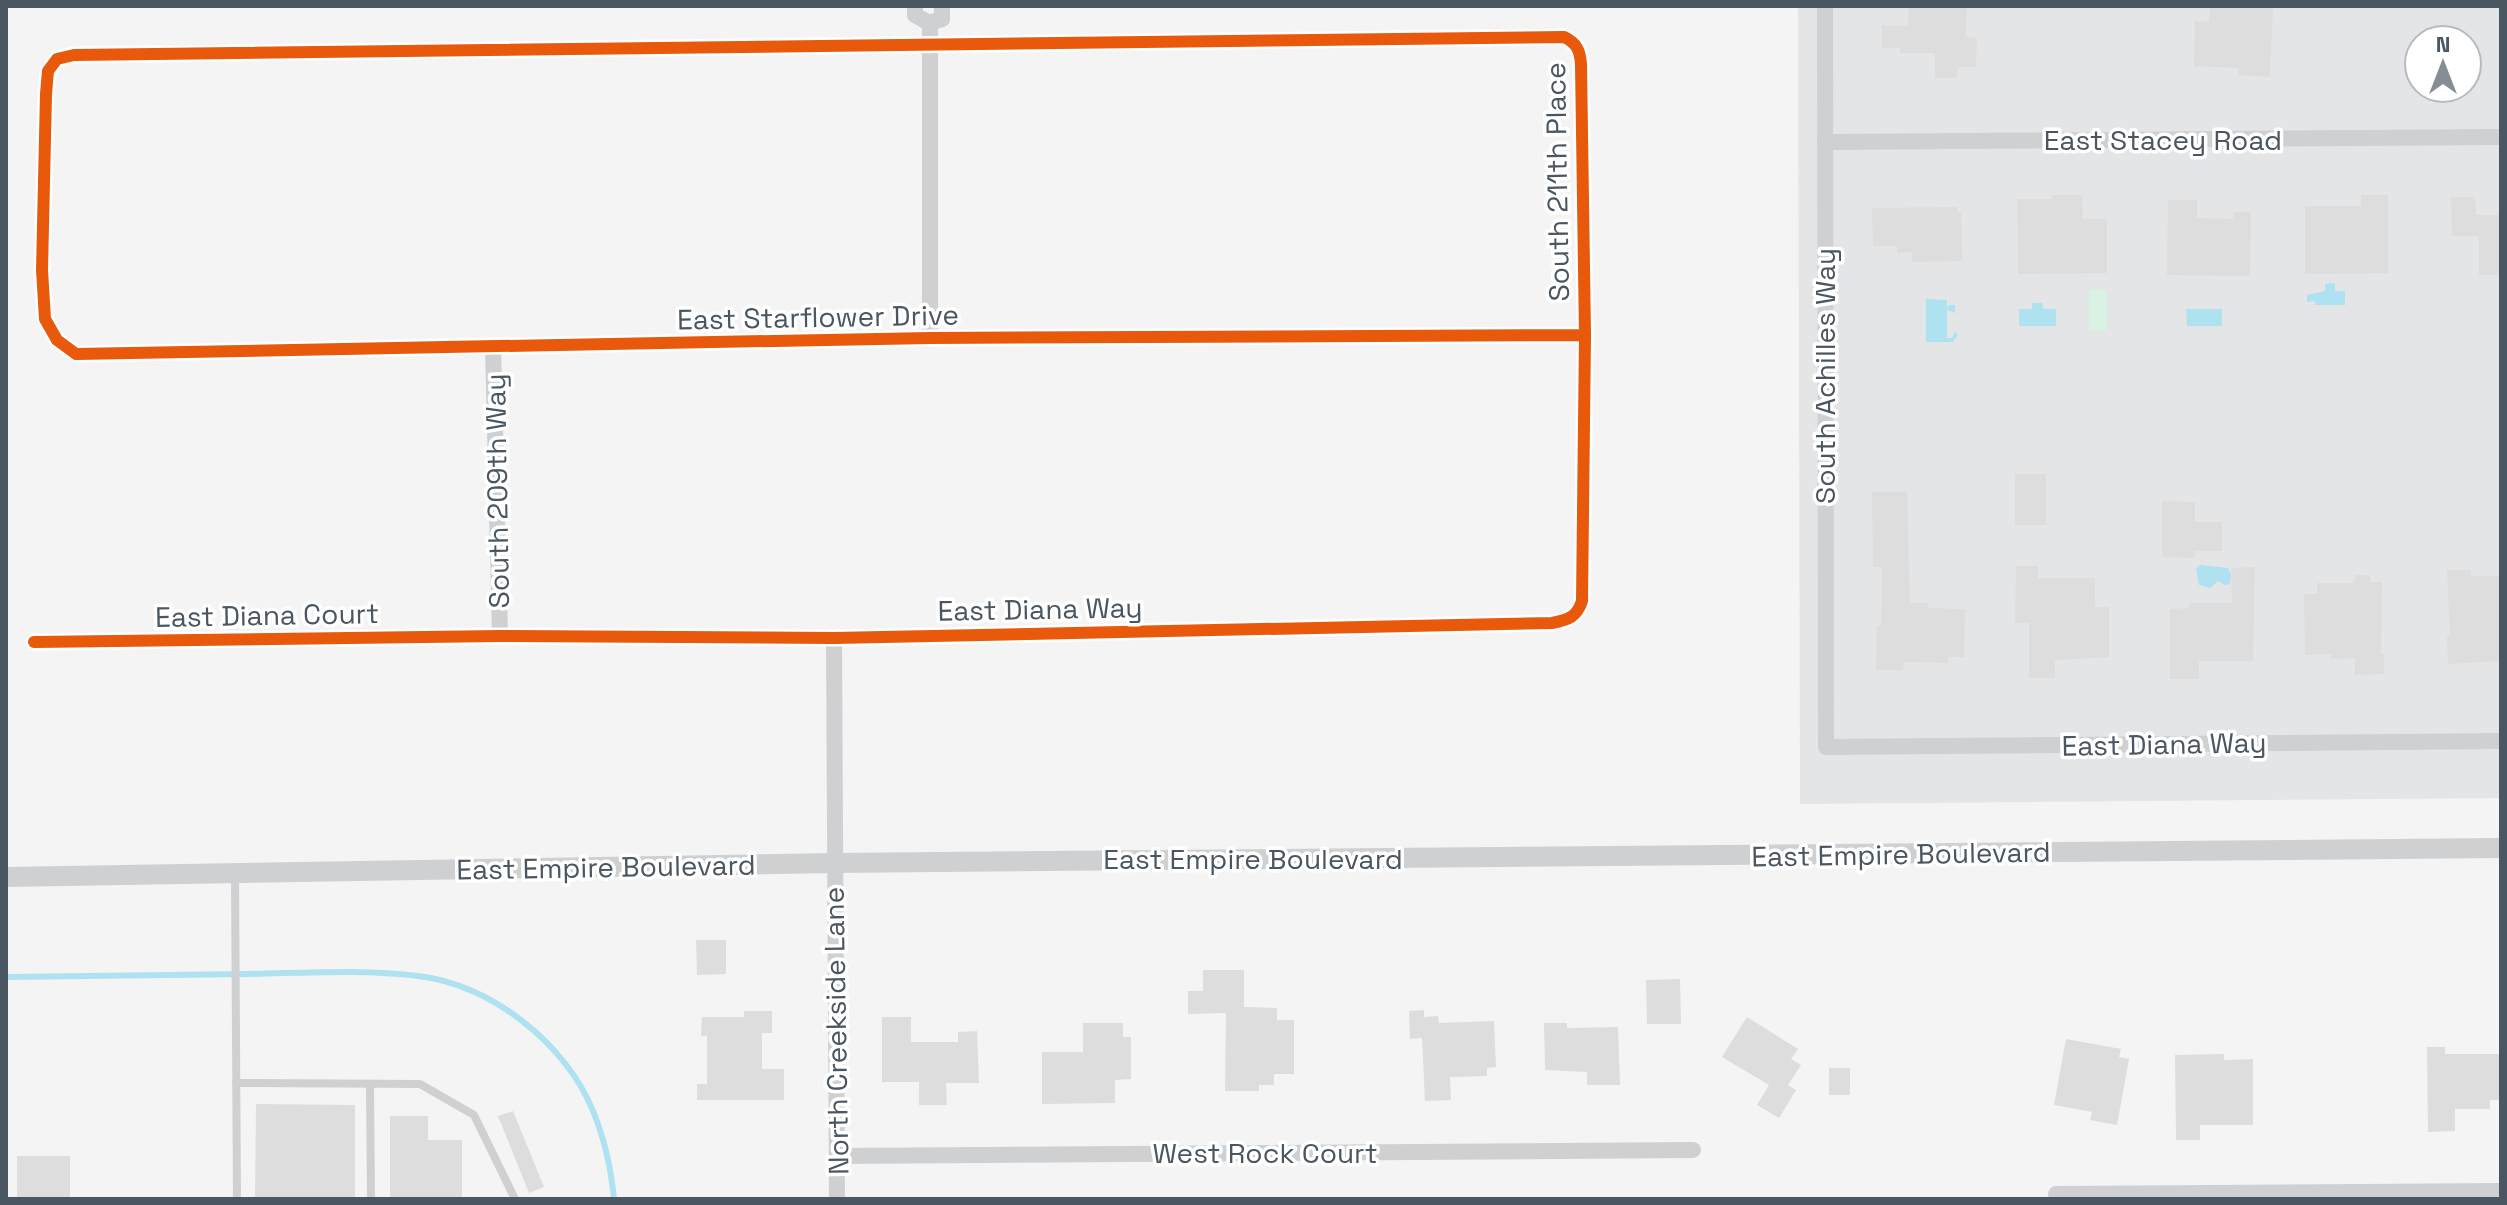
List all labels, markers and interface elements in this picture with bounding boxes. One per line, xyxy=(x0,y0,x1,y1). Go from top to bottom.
north arrow xyxy=(2403,24,2483,104)
text: N xyxy=(2436,30,2450,58)
street label: South 211th Place xyxy=(1537,62,1577,302)
street label: East Stacey Road xyxy=(2044,122,2282,158)
street label: South Achilles Way xyxy=(1807,248,1843,504)
street label: East Starflower Drive xyxy=(677,297,959,337)
street label: South 209th Way xyxy=(477,373,517,609)
street label: East Diana Way xyxy=(937,589,1143,629)
street label: East Diana Court xyxy=(155,595,379,635)
street label: East Diana Way xyxy=(2061,724,2267,764)
street label: East Empire Boulevard xyxy=(1751,833,2051,875)
street label: East Empire Boulevard xyxy=(1103,841,1403,877)
street label: East Empire Boulevard xyxy=(456,846,756,888)
street label: North Creekside Lane xyxy=(815,887,857,1175)
street label: West Rock Court xyxy=(1152,1135,1378,1171)

